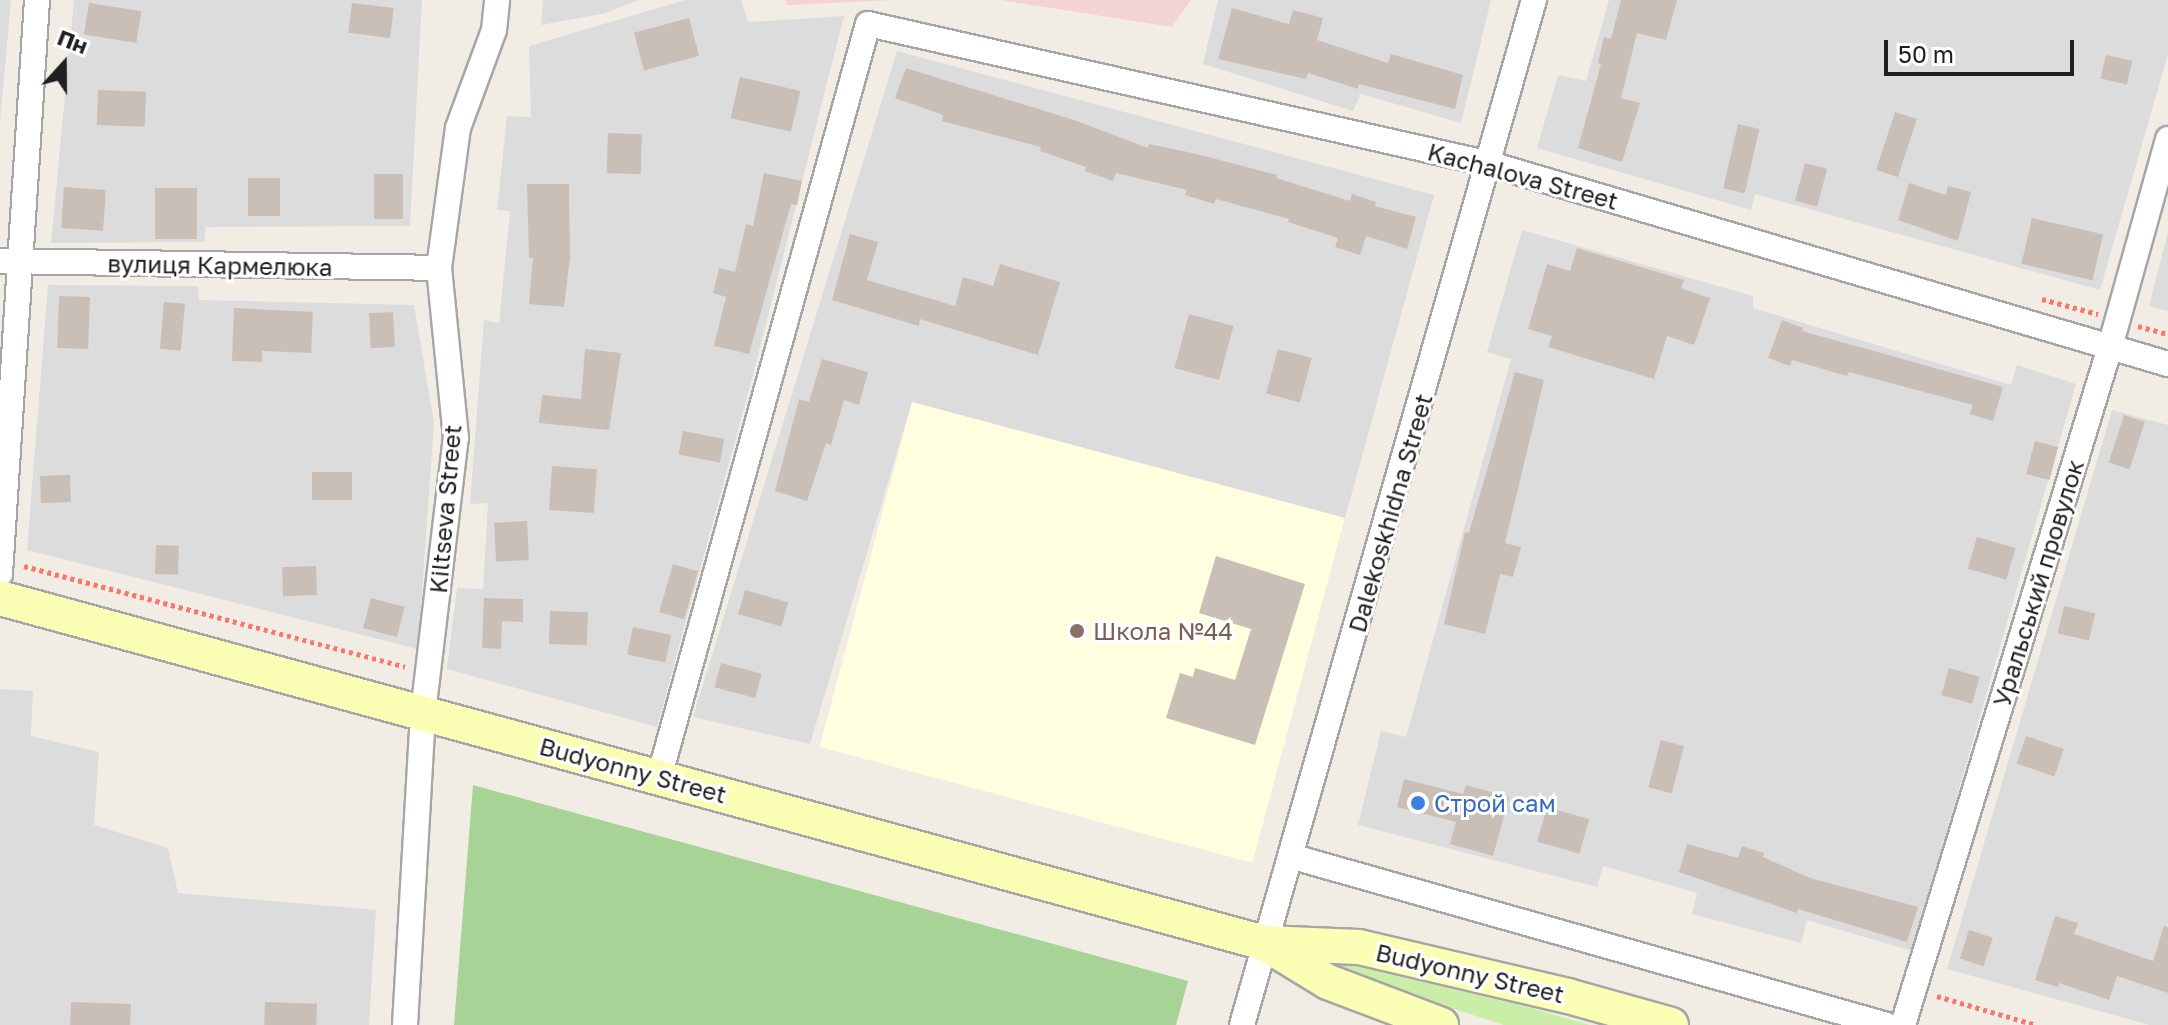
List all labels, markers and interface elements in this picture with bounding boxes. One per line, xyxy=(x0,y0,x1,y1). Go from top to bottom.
text: Пн xyxy=(54,23,92,59)
north arrow xyxy=(24,24,104,104)
scale bar xyxy=(1888,24,2078,74)
text: 50 m xyxy=(1898,39,1954,68)
street label: Kachalova Street xyxy=(1425,137,1621,215)
street label: вулиця Кармелюка xyxy=(107,249,333,281)
street label: Dalekoskhidna Street xyxy=(1342,390,1438,636)
street label: Kiltseva Street xyxy=(423,423,467,595)
street label: Уральський провулок xyxy=(1987,456,2089,710)
place label: Школа №44 xyxy=(1093,617,1233,645)
marker: Школа №44 xyxy=(1068,622,1086,640)
street label: Budyonny Street xyxy=(536,731,730,809)
place label: Строй сам xyxy=(1434,789,1556,817)
marker: Строй сам xyxy=(1409,794,1427,812)
street label: Budyonny Street xyxy=(1373,937,1567,1009)

